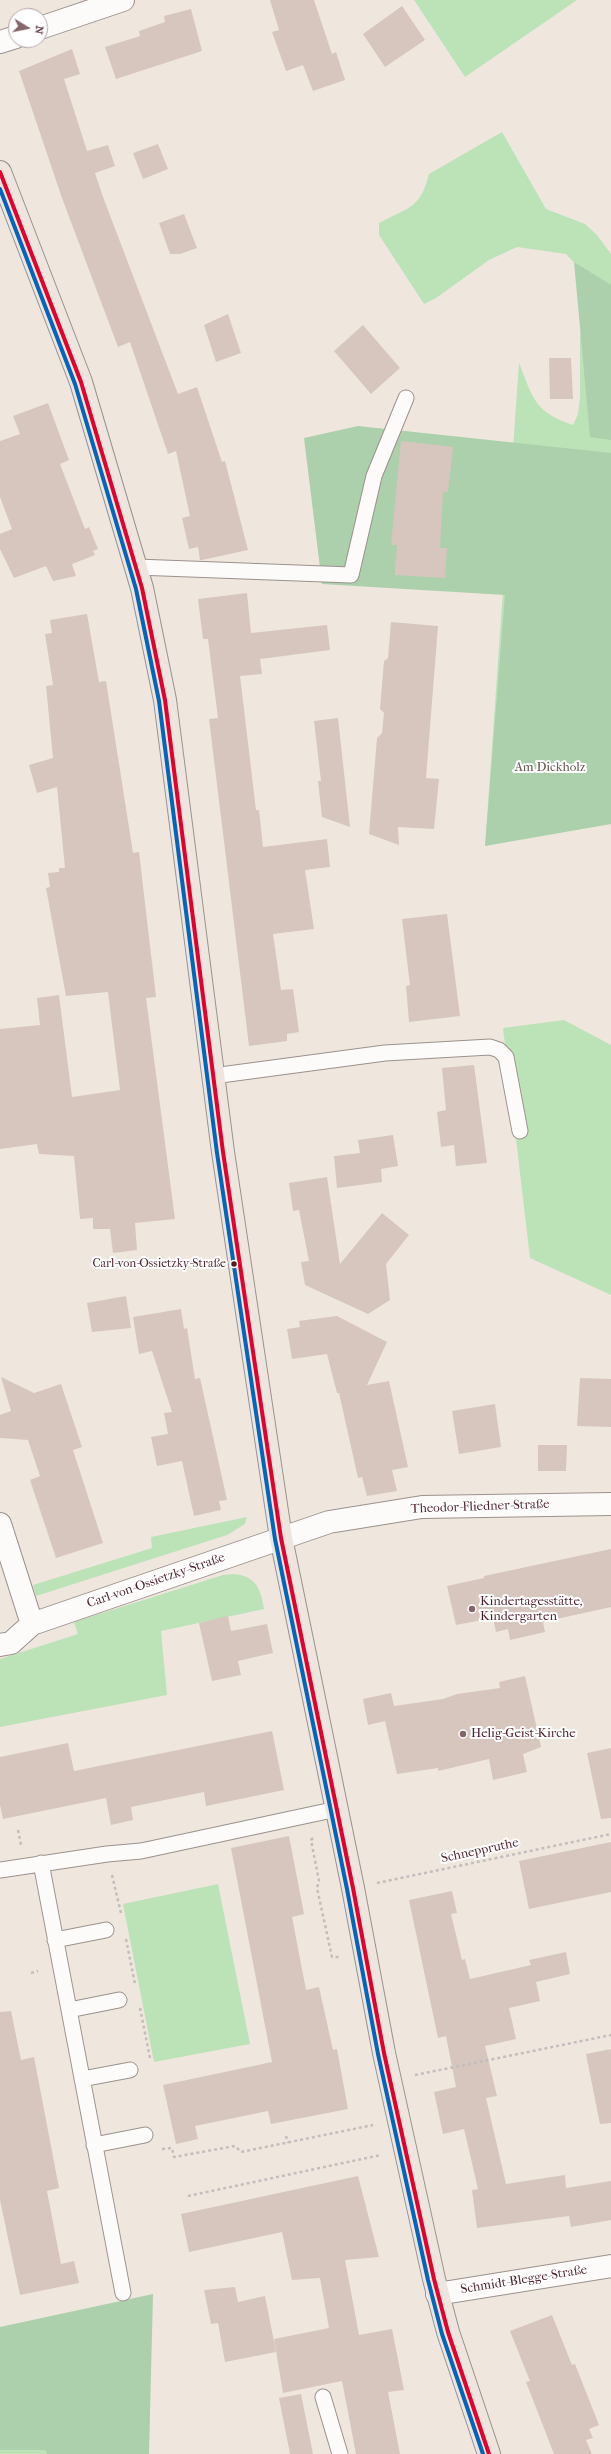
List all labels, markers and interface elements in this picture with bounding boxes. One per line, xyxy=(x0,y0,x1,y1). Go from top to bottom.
north arrow xyxy=(8,8,48,48)
text: N xyxy=(32,25,46,35)
park label: Am Dickholz xyxy=(514,760,586,776)
place label: Carl-von-Ossietzky-Straße xyxy=(92,1257,226,1271)
marker: Carl-von-Ossietzky-Straße xyxy=(229,1259,239,1269)
street label: Theodor-Fliedner-Straße xyxy=(410,1497,550,1517)
street label: Carl-von-Ossietzky-Straße xyxy=(85,1550,227,1612)
place label: Kindertagesstätte, Kindergarten xyxy=(480,1594,583,1625)
marker: Kindertagesstätte, Kindergarten xyxy=(467,1604,477,1614)
place label: Helig-Geist-Kirche xyxy=(471,1726,576,1742)
marker: Helig-Geist-Kirche xyxy=(458,1729,468,1739)
street label: Schneppruthe xyxy=(440,1835,520,1867)
street label: Schmidt-Blegge-Straße xyxy=(460,2262,588,2298)

